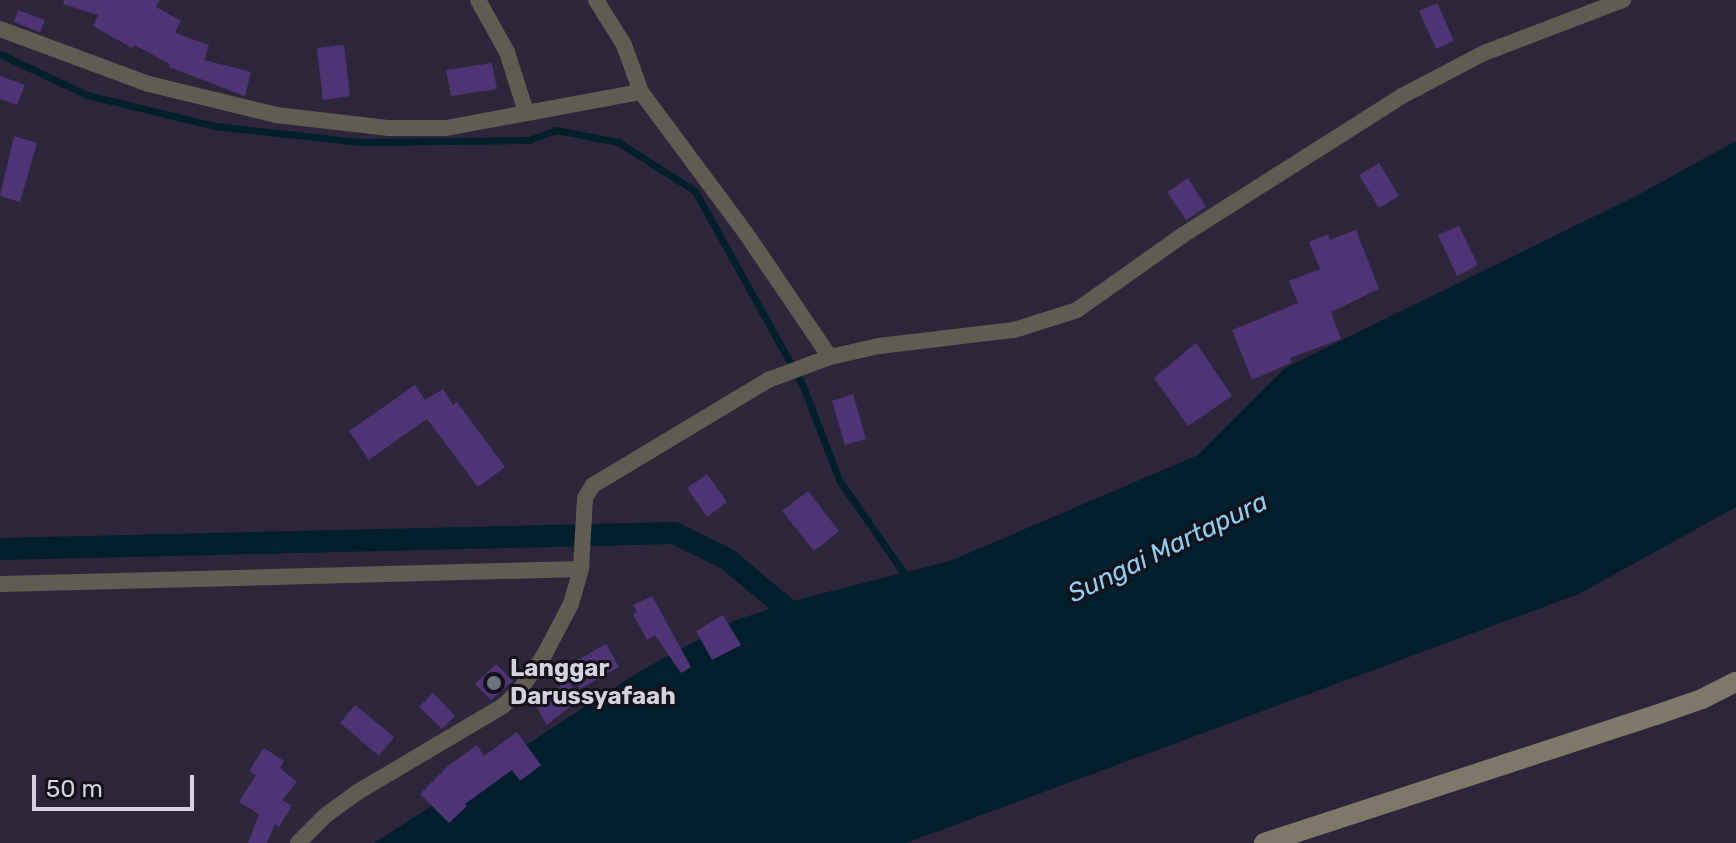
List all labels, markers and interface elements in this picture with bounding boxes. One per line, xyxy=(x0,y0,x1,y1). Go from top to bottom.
water label: Sungai Martapura xyxy=(1063,486,1273,610)
place label: Langgar Darussyafaah xyxy=(510,655,676,711)
marker: Langgar Darussyafaah xyxy=(485,674,503,692)
scale bar xyxy=(36,759,198,809)
text: 50 m xyxy=(46,775,103,803)

